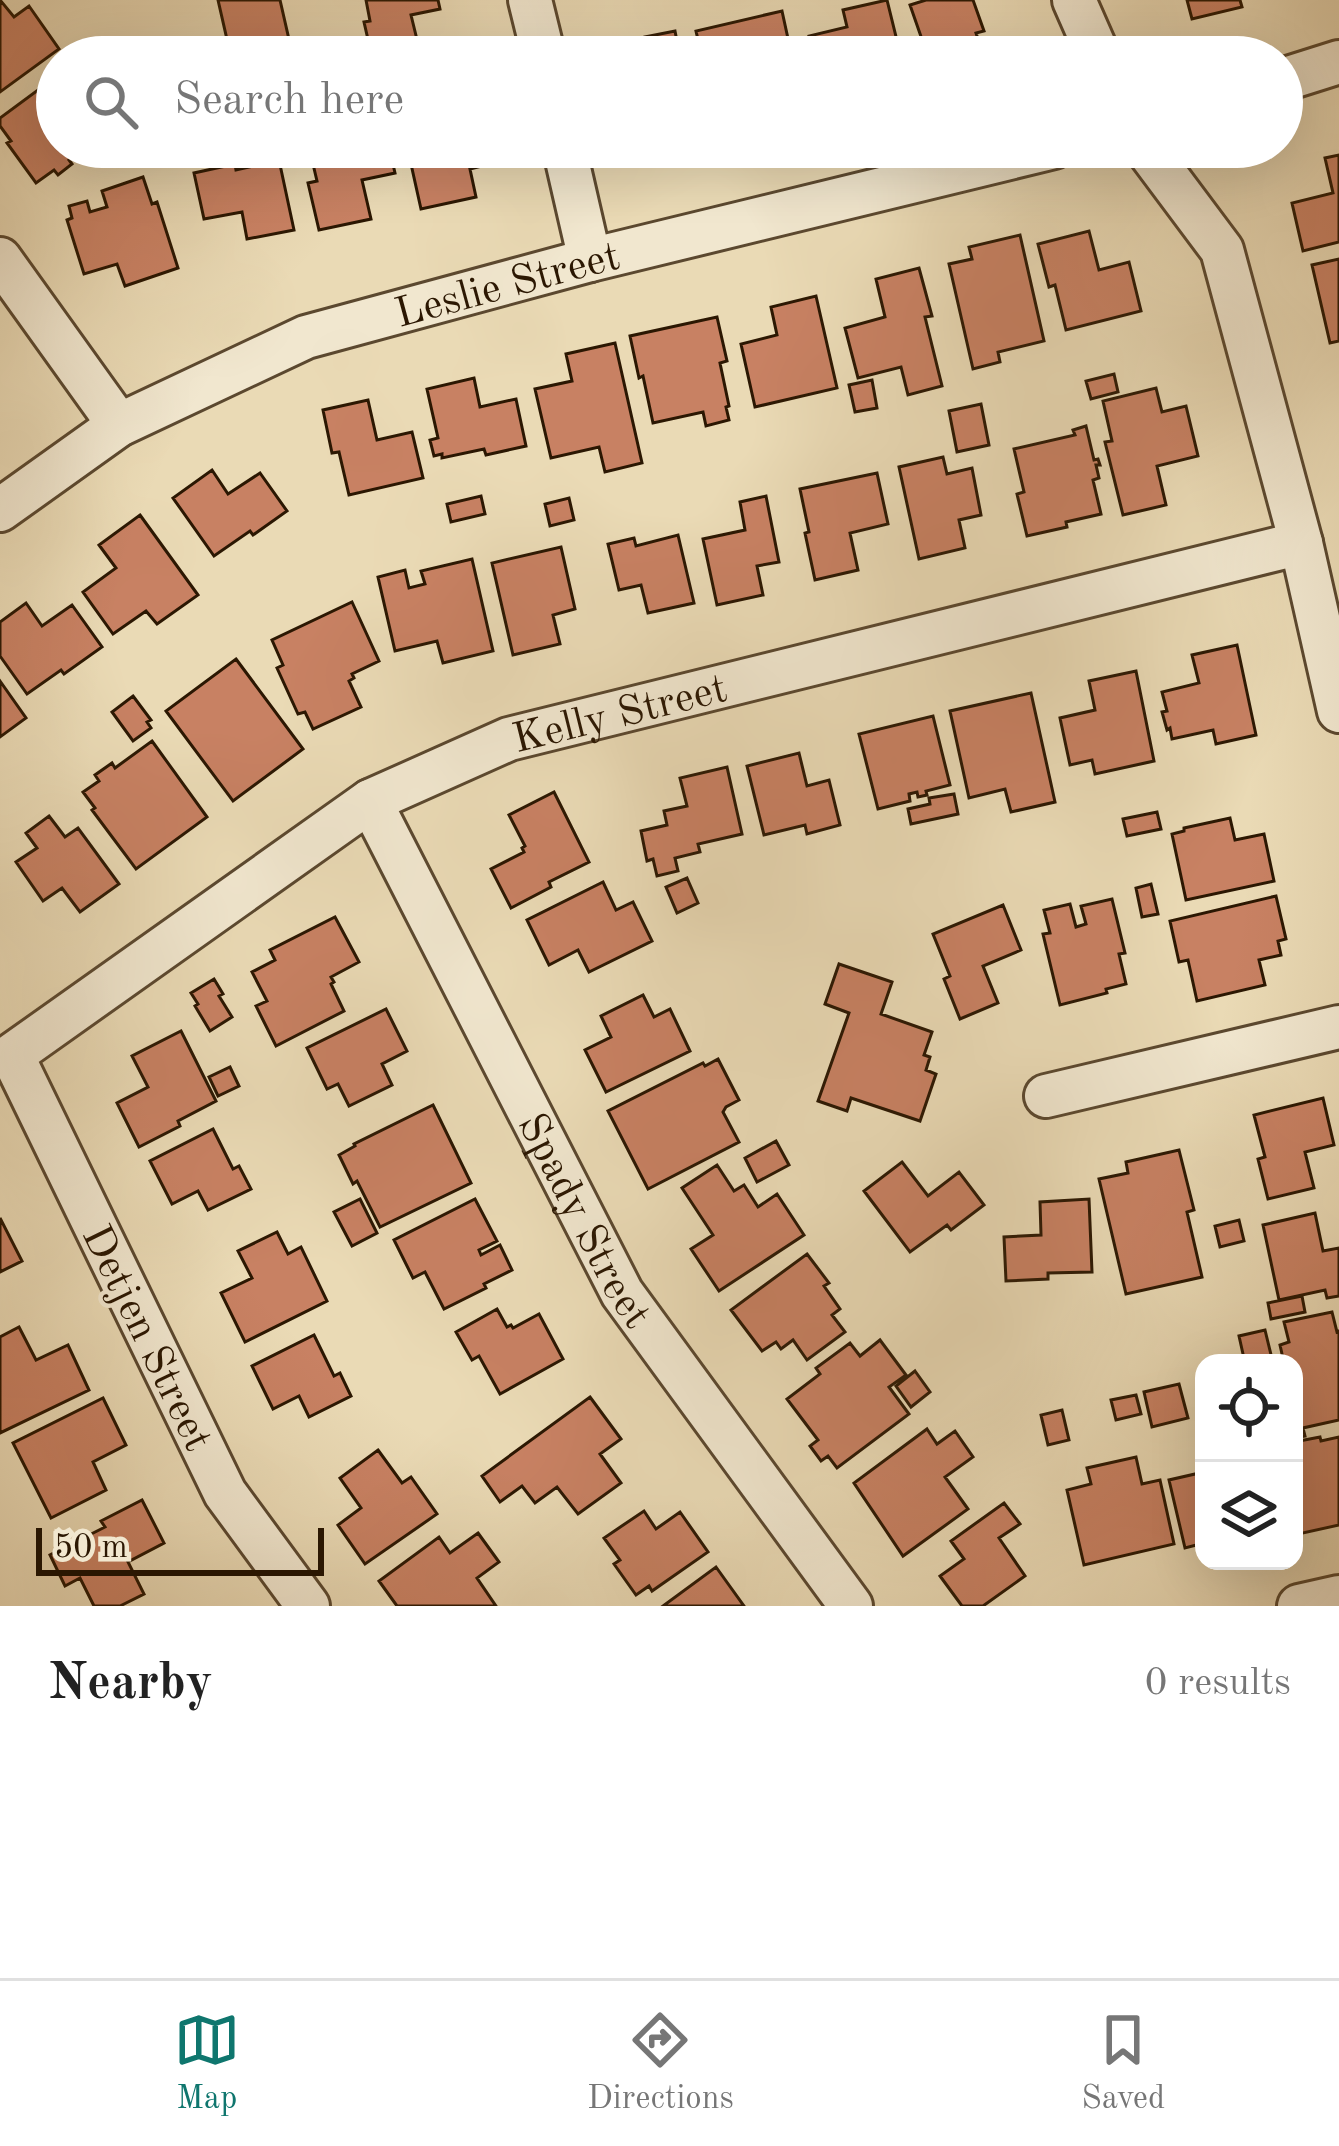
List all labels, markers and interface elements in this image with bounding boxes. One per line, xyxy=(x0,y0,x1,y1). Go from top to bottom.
search box xyxy=(36,36,1303,168)
icon: search xyxy=(78,69,144,135)
text: Search here xyxy=(174,79,404,124)
street label: Leslie Street xyxy=(391,237,624,337)
street label: Kelly Street xyxy=(509,669,732,762)
street label: Spady Street xyxy=(509,1107,657,1337)
street label: Detjen Street xyxy=(73,1219,218,1458)
map controls xyxy=(1195,1354,1303,1570)
button: locate xyxy=(1195,1354,1303,1462)
button: layers xyxy=(1195,1462,1303,1570)
scale bar xyxy=(36,1522,324,1575)
text: 50 m xyxy=(54,1532,128,1565)
text: Nearby xyxy=(48,1659,213,1710)
text: 0 results xyxy=(1145,1664,1291,1703)
tab: Map xyxy=(174,2007,240,2120)
tab: Directions xyxy=(587,2007,734,2120)
tab: Saved xyxy=(1081,2007,1165,2120)

